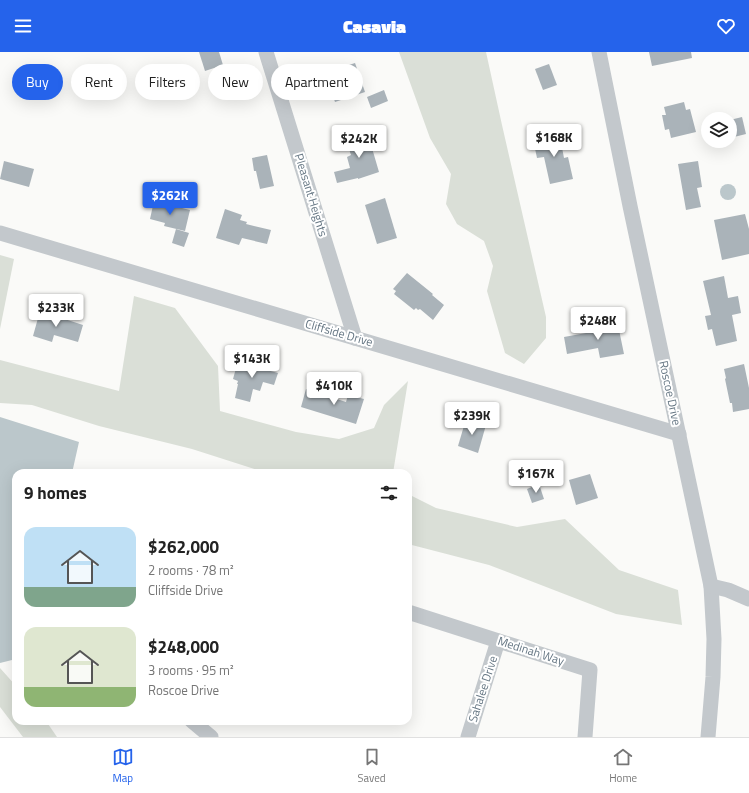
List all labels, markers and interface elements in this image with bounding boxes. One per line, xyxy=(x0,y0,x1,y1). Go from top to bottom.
text: Casavia xyxy=(343,13,406,40)
icon: menu xyxy=(12,15,34,37)
icon: heart xyxy=(715,15,737,37)
chip: Buy xyxy=(12,64,63,100)
chip: Rent xyxy=(71,64,127,100)
chip: Filters xyxy=(135,64,200,100)
chip: New xyxy=(208,64,263,100)
chip: Apartment xyxy=(271,64,363,100)
map controls xyxy=(701,112,737,148)
button: layers xyxy=(701,112,737,148)
pin: $168K xyxy=(526,124,582,158)
pin: $242K xyxy=(331,125,387,159)
text: $168K xyxy=(536,127,572,147)
text: $242K xyxy=(341,128,377,148)
street label: Pleasant Heights xyxy=(290,151,333,239)
pin: $262K xyxy=(142,182,198,216)
text: $262K xyxy=(152,185,188,205)
pin: $233K xyxy=(28,294,84,328)
text: $233K xyxy=(38,297,74,317)
pin: $248K xyxy=(570,307,626,341)
text: $248K xyxy=(580,310,616,330)
street label: Cliffside Drive xyxy=(303,314,375,351)
pin: $143K xyxy=(224,345,280,379)
text: $143K xyxy=(234,348,270,368)
street label: Roscoe Drive xyxy=(654,359,687,427)
pin: $410K xyxy=(306,372,362,406)
text: $410K xyxy=(316,375,352,395)
pin: $239K xyxy=(444,402,500,436)
text: $239K xyxy=(454,405,490,425)
pin: $167K xyxy=(508,460,564,494)
text: $167K xyxy=(518,463,554,483)
text: 9 homes xyxy=(24,480,87,506)
icon: filters xyxy=(378,482,400,504)
text: $262,000 xyxy=(148,534,219,560)
icon: home xyxy=(56,543,104,591)
text: 2 rooms · 78 m² xyxy=(148,560,234,580)
text: Cliffside Drive xyxy=(148,580,223,600)
street label: Medinah Way xyxy=(496,631,567,670)
text: $248,000 xyxy=(148,634,219,660)
icon: home xyxy=(56,643,104,691)
street label: Sahalee Drive xyxy=(463,653,502,724)
text: 3 rooms · 95 m² xyxy=(148,660,234,680)
text: Roscoe Drive xyxy=(148,680,219,700)
tab: Map xyxy=(112,746,134,786)
tab: Saved xyxy=(358,746,386,786)
tab: Home xyxy=(609,746,637,786)

